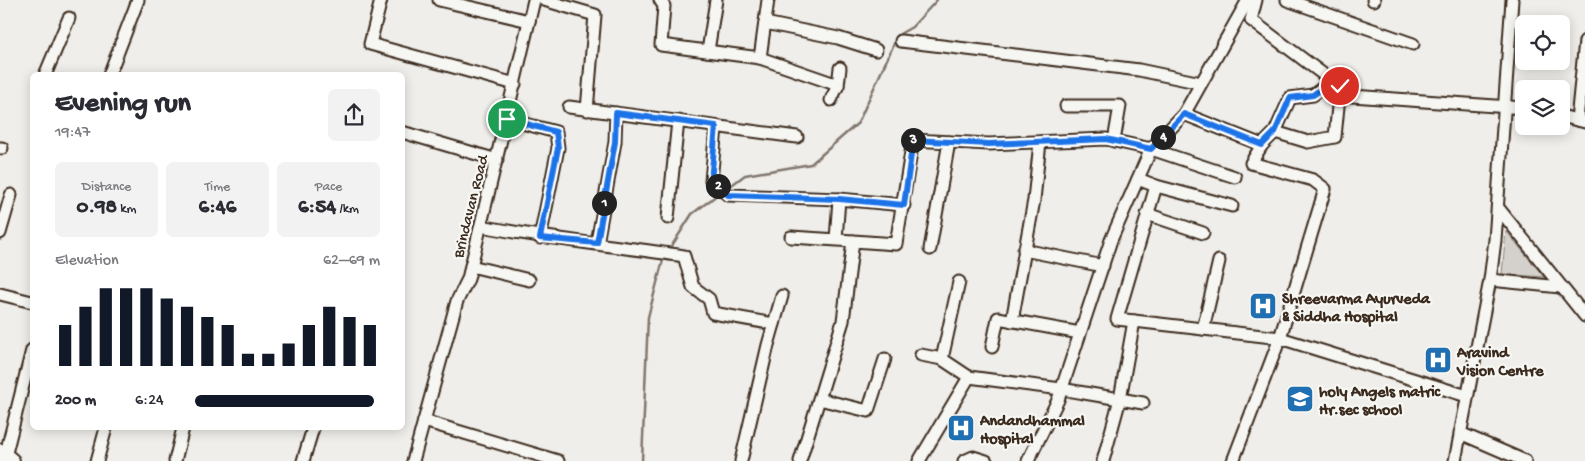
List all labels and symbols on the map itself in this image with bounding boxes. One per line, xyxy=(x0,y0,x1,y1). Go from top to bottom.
pin xyxy=(1319,65,1361,107)
pin xyxy=(486,98,528,140)
pin: 4 xyxy=(1150,124,1176,150)
pin: 3 xyxy=(900,128,926,152)
street label: Brindavan Road xyxy=(450,152,495,261)
pin: 2 xyxy=(706,174,730,198)
pin: 1 xyxy=(592,190,616,216)
hospital icon: Shreevarma Ayurveda & Siddha Hospital xyxy=(1248,291,1278,321)
place label: Shreevarma Ayurveda & Siddha Hospital xyxy=(1282,291,1431,328)
hospital icon: Aravind Vision Centre xyxy=(1423,345,1453,375)
place label: Aravind Vision Centre xyxy=(1456,345,1544,382)
school or university icon: holy Angels matric Hr.sec school xyxy=(1285,384,1315,414)
place label: holy Angels matric Hr.sec school xyxy=(1319,384,1442,421)
hospital icon: Andandhammal Hospital xyxy=(946,413,976,443)
place label: Andandhammal Hospital xyxy=(979,413,1085,450)

